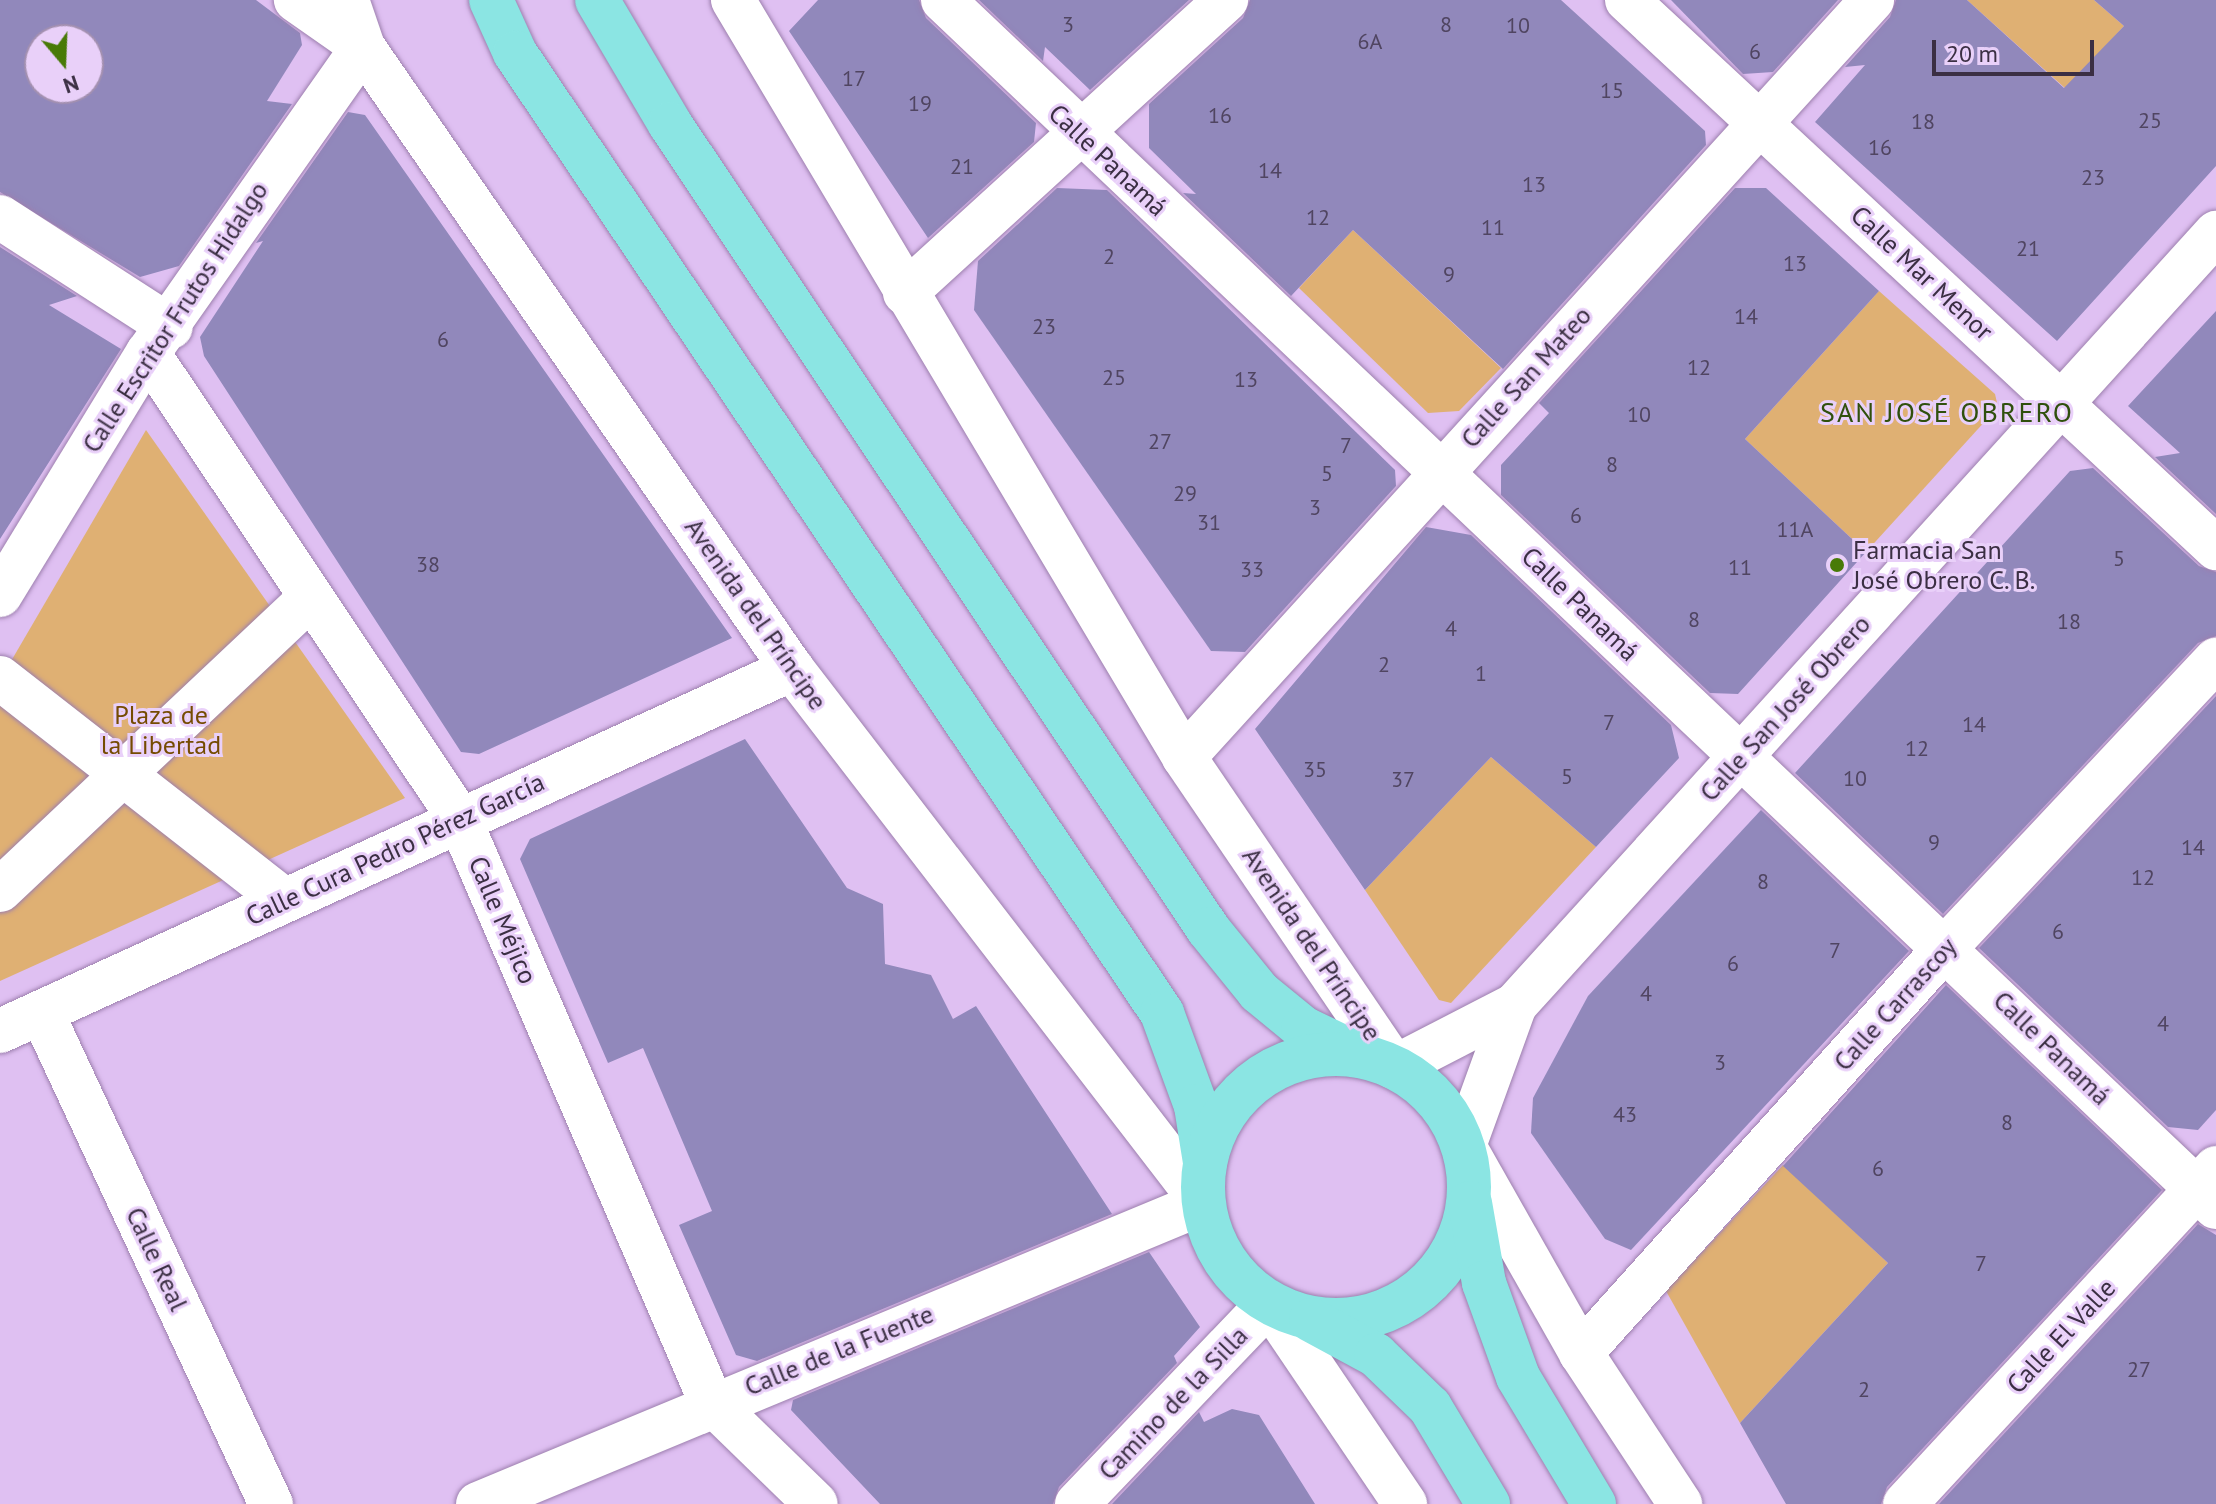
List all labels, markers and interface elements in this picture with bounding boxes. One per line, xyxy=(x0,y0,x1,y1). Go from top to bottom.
house number: 3 xyxy=(1062,12,1074,38)
house number: 8 xyxy=(1440,12,1452,38)
house number: 10 xyxy=(1506,13,1530,39)
north arrow xyxy=(24,24,104,104)
scale bar xyxy=(1936,24,2098,74)
house number: 6A xyxy=(1358,29,1382,55)
text: 20 m xyxy=(1946,38,1998,69)
house number: 6 xyxy=(1749,39,1761,65)
house number: 17 xyxy=(842,66,866,92)
text: N xyxy=(60,69,83,100)
house number: 15 xyxy=(1600,78,1624,104)
house number: 19 xyxy=(908,91,932,117)
street label: Calle Panamá xyxy=(1042,97,1174,223)
house number: 16 xyxy=(1208,103,1232,129)
house number: 25 xyxy=(2138,108,2162,134)
house number: 18 xyxy=(1911,109,1935,135)
house number: 16 xyxy=(1868,135,1892,161)
house number: 21 xyxy=(950,154,974,180)
house number: 14 xyxy=(1258,158,1282,184)
house number: 23 xyxy=(2081,165,2105,191)
house number: 13 xyxy=(1522,172,1546,198)
street label: Calle Escritor Frutos Hidalgo xyxy=(76,176,274,458)
street label: Calle Mar Menor xyxy=(1845,199,1999,347)
house number: 12 xyxy=(1306,205,1330,231)
house number: 11 xyxy=(1481,215,1505,241)
house number: 21 xyxy=(2016,236,2040,262)
house number: 2 xyxy=(1103,244,1115,270)
house number: 13 xyxy=(1783,251,1807,277)
house number: 9 xyxy=(1443,262,1455,288)
street label: Calle San Mateo xyxy=(1454,300,1598,454)
house number: 14 xyxy=(1734,304,1758,330)
house number: 23 xyxy=(1032,314,1056,340)
house number: 6 xyxy=(437,327,449,353)
house number: 12 xyxy=(1687,355,1711,381)
house number: 25 xyxy=(1102,365,1126,391)
house number: 13 xyxy=(1234,367,1258,393)
district label: SAN JOSÉ OBRERO xyxy=(1820,395,2074,429)
house number: 10 xyxy=(1627,402,1651,428)
house number: 27 xyxy=(1148,429,1172,455)
house number: 7 xyxy=(1340,433,1352,459)
house number: 8 xyxy=(1606,452,1618,478)
house number: 5 xyxy=(1321,461,1333,487)
house number: 29 xyxy=(1173,481,1197,507)
house number: 3 xyxy=(1309,495,1321,521)
house number: 6 xyxy=(1570,503,1582,529)
house number: 31 xyxy=(1197,510,1221,536)
street label: Avenida del Príncipe xyxy=(678,512,834,716)
house number: 11A xyxy=(1777,517,1813,543)
place label: Farmacia San José Obrero C. B. xyxy=(1853,534,2037,596)
street label: Calle Panamá xyxy=(1515,541,1645,667)
house number: 5 xyxy=(2113,546,2125,572)
house number: 38 xyxy=(416,552,440,578)
house number: 11 xyxy=(1728,555,1752,581)
marker: Farmacia San José Obrero C. B. xyxy=(1828,556,1846,574)
house number: 33 xyxy=(1240,557,1264,583)
house number: 8 xyxy=(1688,607,1700,633)
street label: Calle San José Obrero xyxy=(1693,608,1877,808)
house number: 18 xyxy=(2057,609,2081,635)
house number: 4 xyxy=(1445,616,1457,642)
house number: 2 xyxy=(1378,652,1390,678)
house number: 1 xyxy=(1475,661,1487,687)
park label: Plaza de la Libertad xyxy=(101,699,221,760)
house number: 7 xyxy=(1603,710,1615,736)
house number: 14 xyxy=(1962,712,1986,738)
house number: 12 xyxy=(1905,736,1929,762)
house number: 35 xyxy=(1303,757,1327,783)
house number: 5 xyxy=(1561,764,1573,790)
street label: Calle Cura Pedro Pérez García xyxy=(240,766,550,932)
house number: 10 xyxy=(1843,766,1867,792)
house number: 37 xyxy=(1391,767,1415,793)
house number: 9 xyxy=(1928,830,1940,856)
house number: 14 xyxy=(2181,835,2205,861)
street label: Avenida del Príncipe xyxy=(1236,842,1388,1046)
street label: Calle Méjico xyxy=(462,852,544,988)
house number: 12 xyxy=(2131,865,2155,891)
house number: 8 xyxy=(1757,869,1769,895)
house number: 6 xyxy=(2052,919,2064,945)
street label: Calle Carrascoy xyxy=(1827,931,1963,1077)
house number: 7 xyxy=(1829,938,1841,964)
house number: 6 xyxy=(1727,951,1739,977)
house number: 4 xyxy=(1640,981,1652,1007)
street label: Calle Panamá xyxy=(1987,985,2117,1111)
house number: 4 xyxy=(2157,1011,2169,1037)
house number: 3 xyxy=(1714,1050,1726,1076)
house number: 43 xyxy=(1613,1102,1637,1128)
house number: 8 xyxy=(2001,1110,2013,1136)
house number: 6 xyxy=(1872,1156,1884,1182)
street label: Calle Real xyxy=(120,1202,194,1316)
house number: 7 xyxy=(1975,1251,1987,1277)
street label: Calle El Valle xyxy=(2000,1272,2122,1400)
street label: Calle de la Fuente xyxy=(740,1298,938,1402)
street label: Camino de la Silla xyxy=(1092,1320,1254,1486)
house number: 27 xyxy=(2127,1357,2151,1383)
house number: 2 xyxy=(1858,1377,1870,1403)

